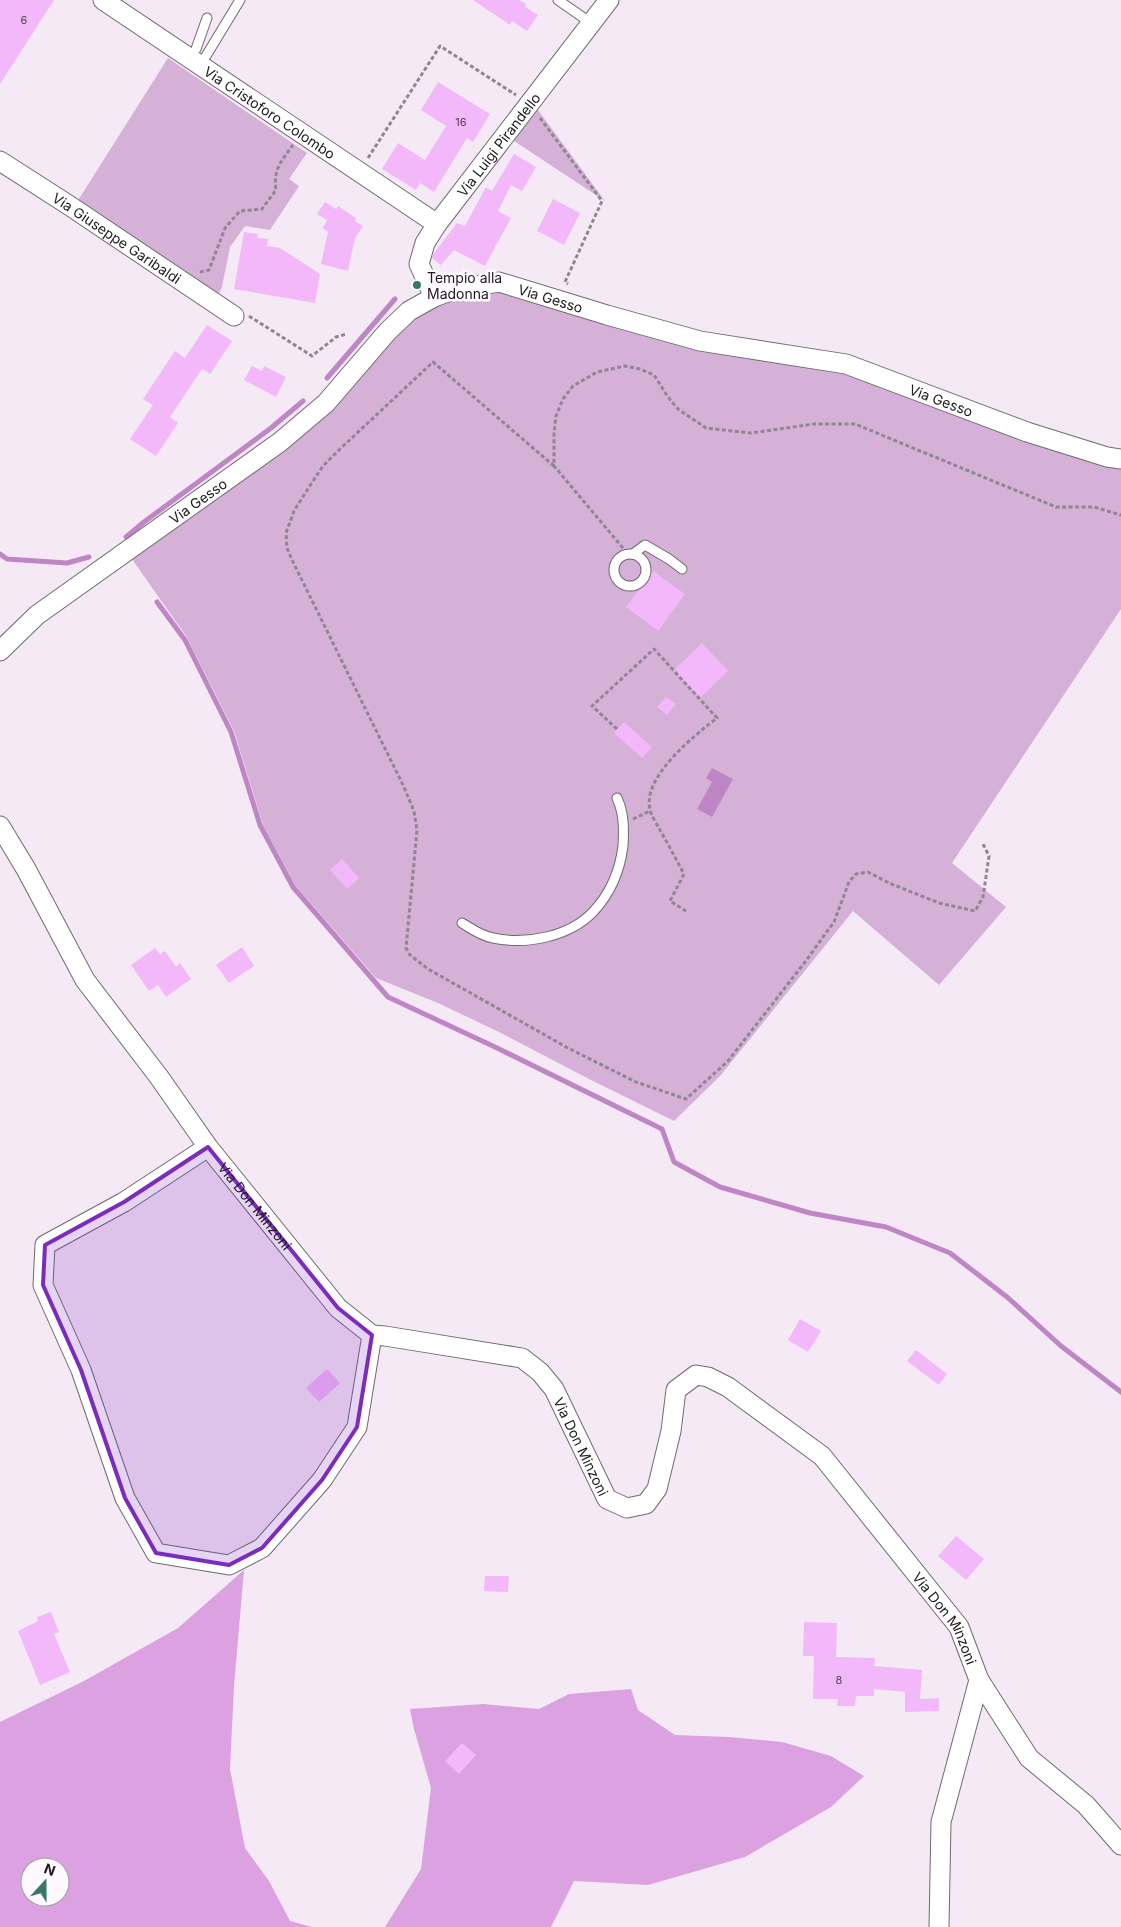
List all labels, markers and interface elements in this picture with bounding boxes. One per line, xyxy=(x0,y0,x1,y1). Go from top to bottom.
house number: 6 xyxy=(21,13,28,27)
street label: Via Cristoforo Colombo xyxy=(201,62,339,162)
street label: Via Luigi Pirandello xyxy=(453,89,543,200)
house number: 16 xyxy=(455,115,467,129)
street label: Via Giuseppe Garibaldi xyxy=(50,189,185,287)
place label: Tempio alla Madonna xyxy=(427,269,502,302)
marker: Tempio alla Madonna xyxy=(411,279,423,291)
street label: Via Gesso xyxy=(516,280,585,316)
street label: Via Gesso xyxy=(907,380,976,419)
street label: Via Gesso xyxy=(166,474,230,527)
street label: Via Don Minzoni xyxy=(215,1159,296,1253)
street label: Via Don Minzoni xyxy=(551,1394,613,1498)
street label: Via Don Minzoni xyxy=(910,1568,981,1667)
house number: 8 xyxy=(836,1673,843,1687)
north arrow xyxy=(20,1857,70,1907)
text: N xyxy=(42,1860,58,1879)

